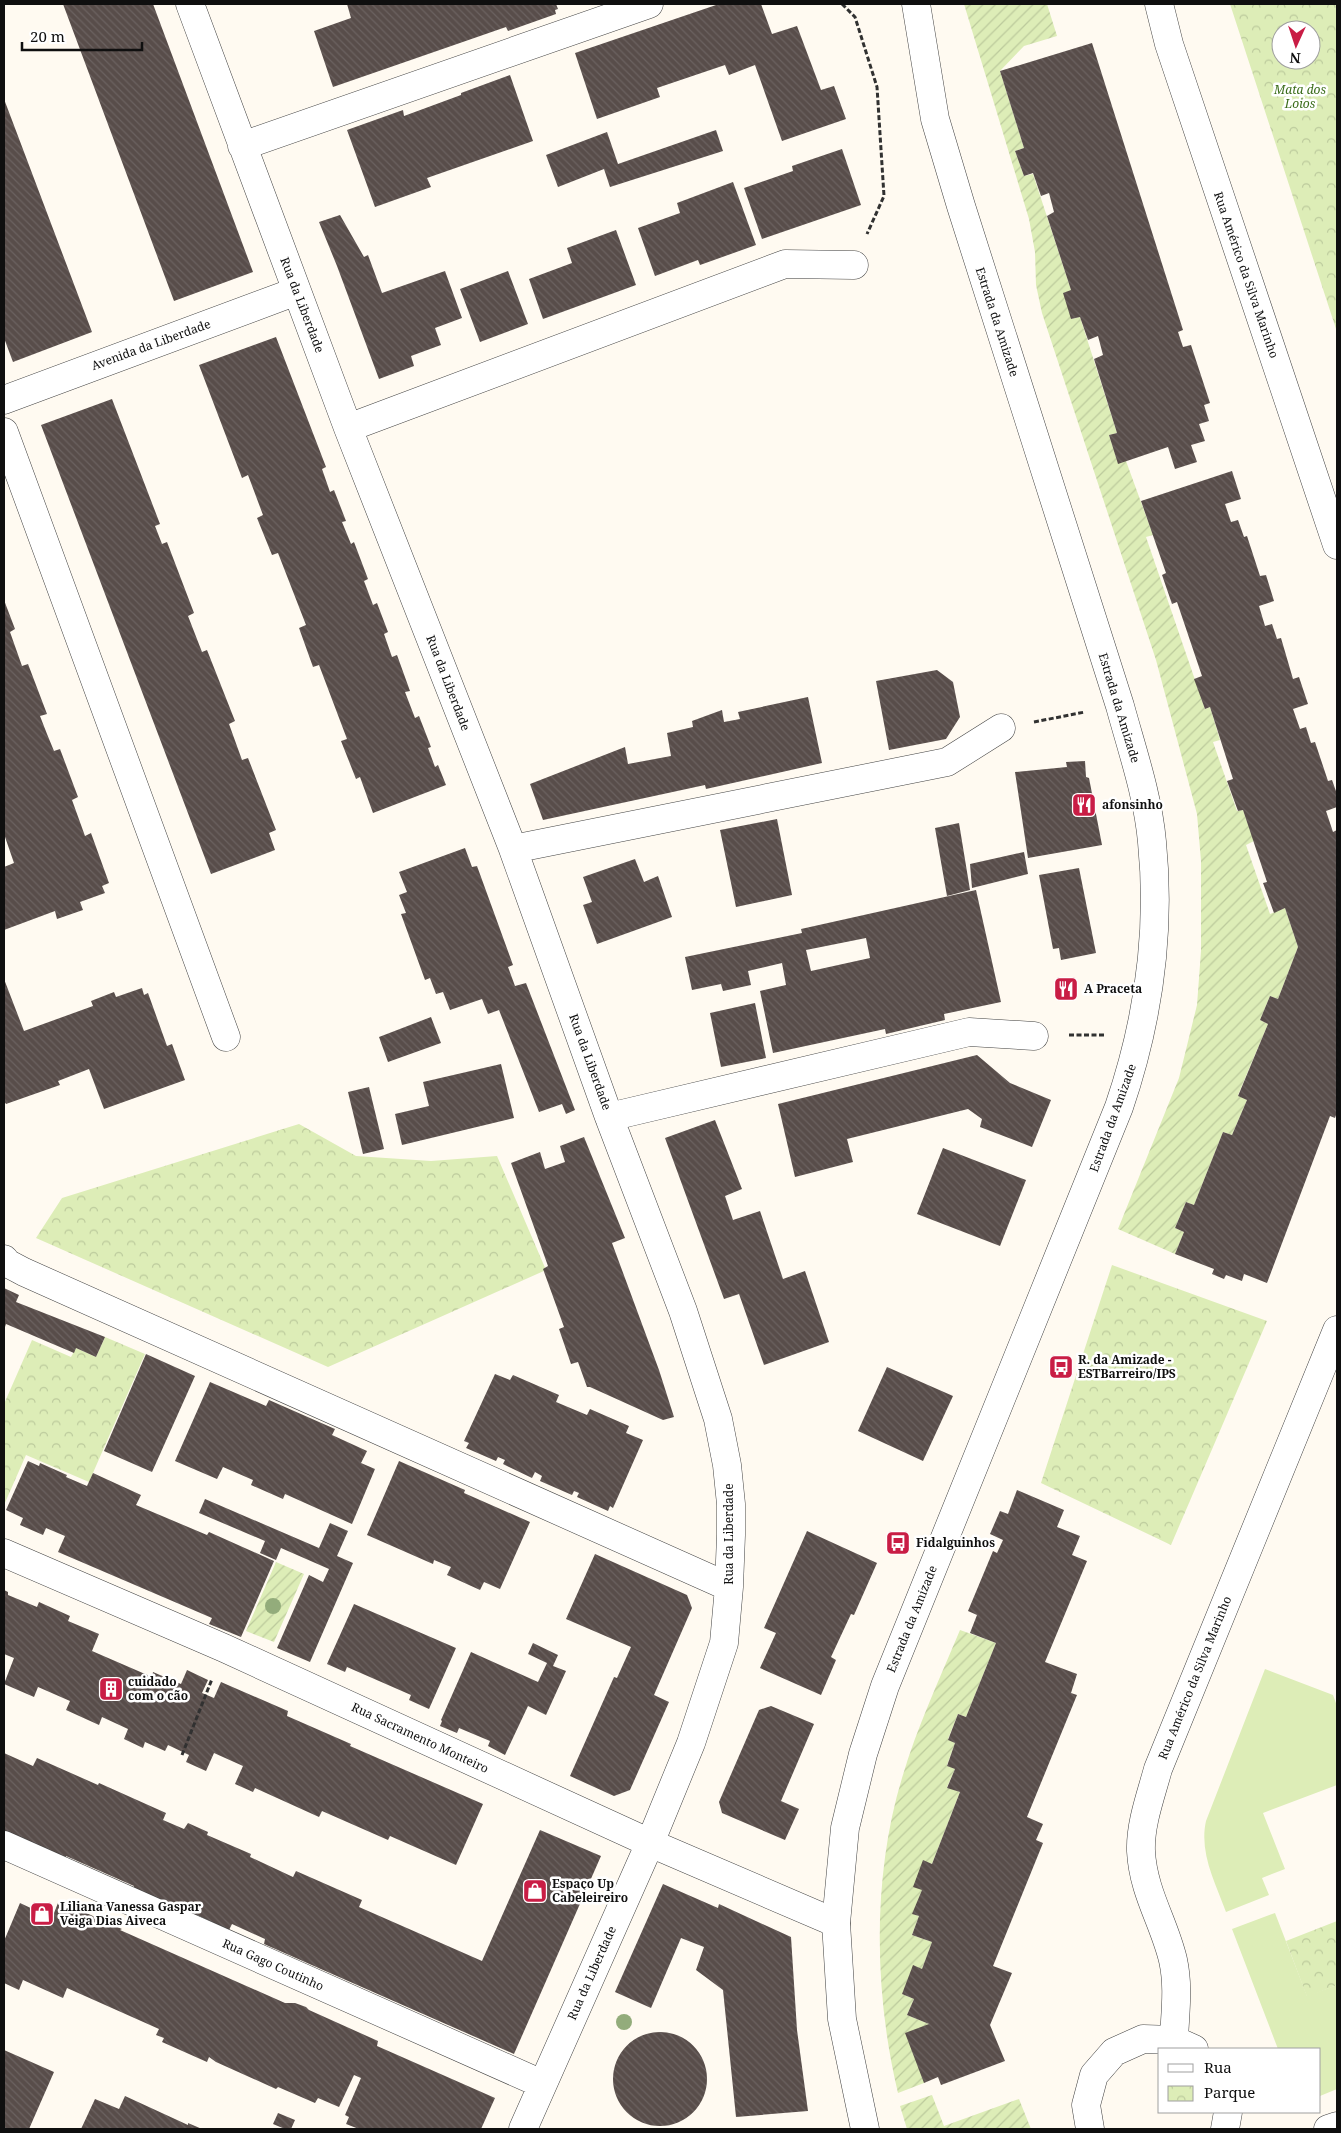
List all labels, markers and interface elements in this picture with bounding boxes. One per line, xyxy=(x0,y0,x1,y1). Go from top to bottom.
scale bar xyxy=(22,20,142,52)
north arrow xyxy=(1271,20,1321,70)
text: 20 m xyxy=(30,26,65,46)
text: N xyxy=(1289,49,1301,68)
park label: Mata dos Loios xyxy=(1273,81,1326,112)
street label: Rua Américo da Silva Marinho xyxy=(1210,189,1283,360)
street label: Rua da Liberdade xyxy=(276,254,329,355)
street label: Estrada da Amizade xyxy=(972,265,1023,379)
street label: Avenida da Liberdade xyxy=(89,315,213,374)
street label: Rua da Liberdade xyxy=(422,632,475,733)
street label: Estrada da Amizade xyxy=(1095,651,1144,765)
restaurant icon: afonsinho xyxy=(1071,792,1097,818)
place label: afonsinho xyxy=(1102,796,1163,813)
restaurant icon: A Praceta xyxy=(1053,976,1079,1002)
place label: A Praceta xyxy=(1084,980,1142,997)
street label: Rua da Liberdade xyxy=(565,1011,616,1112)
street label: Estrada da Amizade xyxy=(1085,1061,1140,1174)
place label: R. da Amizade - ESTBarreiro/IPS xyxy=(1078,1351,1176,1382)
bus stop icon: R. da Amizade - ESTBarreiro/IPS xyxy=(1048,1354,1074,1380)
street label: Rua da Liberdade xyxy=(720,1483,737,1585)
bus stop icon: Fidalguinhos xyxy=(885,1530,911,1556)
place label: Fidalguinhos xyxy=(916,1534,995,1551)
street label: Estrada da Amizade xyxy=(882,1563,941,1675)
street label: Rua Américo da Silva Marinho xyxy=(1154,1593,1235,1762)
place label: cuidado com o cão xyxy=(128,1673,188,1704)
building icon: cuidado com o cão xyxy=(98,1676,124,1702)
street label: Rua Sacramento Monteiro xyxy=(349,1698,492,1777)
place label: Espaço Up Cabeleireiro xyxy=(552,1875,628,1906)
shop icon: Espaço Up Cabeleireiro xyxy=(522,1878,548,1904)
place label: Liliana Vanessa Gaspar Veiga Dias Aiveca xyxy=(60,1898,202,1929)
shop icon: Liliana Vanessa Gaspar Veiga Dias Aiveca xyxy=(29,1901,55,1927)
street label: Rua da Liberdade xyxy=(563,1923,620,2023)
street label: Rua Gago Coutinho xyxy=(220,1935,327,1995)
legend xyxy=(1158,2048,1321,2113)
text: Rua xyxy=(1204,2057,1232,2077)
text: Parque xyxy=(1204,2082,1255,2102)

